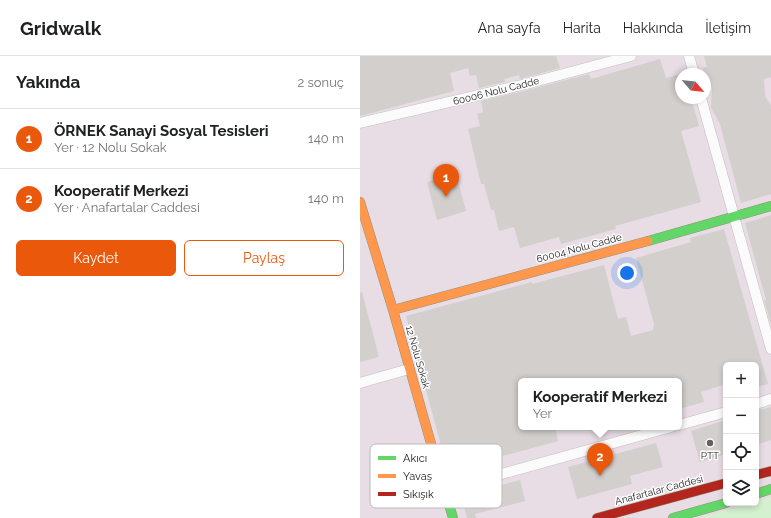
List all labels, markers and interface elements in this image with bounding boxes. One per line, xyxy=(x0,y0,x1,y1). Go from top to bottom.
text: Gridwalk xyxy=(20,17,101,39)
text: Ana sayfa xyxy=(478,20,541,36)
text: Harita xyxy=(563,20,601,36)
text: Hakkında xyxy=(623,20,683,36)
text: İletişim xyxy=(705,20,751,36)
north arrow xyxy=(675,68,711,104)
text: Yakında xyxy=(16,72,80,92)
text: 2 sonuç xyxy=(297,75,344,90)
street label: 60006 Nolu Cadde xyxy=(452,75,540,107)
text: ÖRNEK Sanayi Sosyal Tesisleri xyxy=(54,122,269,140)
text: 1 xyxy=(26,131,32,146)
text: 140 m xyxy=(308,131,344,146)
text: Yer · 12 Nolu Sokak xyxy=(54,140,167,155)
pin: 1 xyxy=(433,164,459,197)
text: Kooperatif Merkezi xyxy=(54,182,189,200)
text: 2 xyxy=(25,191,33,206)
text: 140 m xyxy=(308,191,344,206)
text: Yer · Anafartalar Caddesi xyxy=(54,200,200,215)
street label: 60004 Nolu Cadde xyxy=(535,231,623,265)
button: Kaydet xyxy=(16,240,176,276)
button: Paylaş xyxy=(184,240,344,276)
your location xyxy=(617,263,637,283)
street label: 12 Nolu Sokak xyxy=(404,324,432,390)
map controls xyxy=(723,362,759,506)
button: + xyxy=(723,362,759,398)
popup xyxy=(518,378,682,430)
text: Kooperatif Merkezi xyxy=(533,388,667,406)
button: − xyxy=(723,398,759,434)
text: Yer xyxy=(533,406,552,421)
button: locate xyxy=(723,434,759,470)
marker: PTT xyxy=(705,438,715,448)
pin: 2 xyxy=(587,443,613,476)
legend xyxy=(370,444,502,508)
place label: PTT xyxy=(701,450,719,461)
text: Akıcı xyxy=(403,452,427,465)
text: Yavaş xyxy=(403,470,432,483)
button: layers xyxy=(723,470,759,506)
street label: Anafartalar Caddesi xyxy=(614,473,704,507)
text: Sıkışık xyxy=(403,488,434,501)

